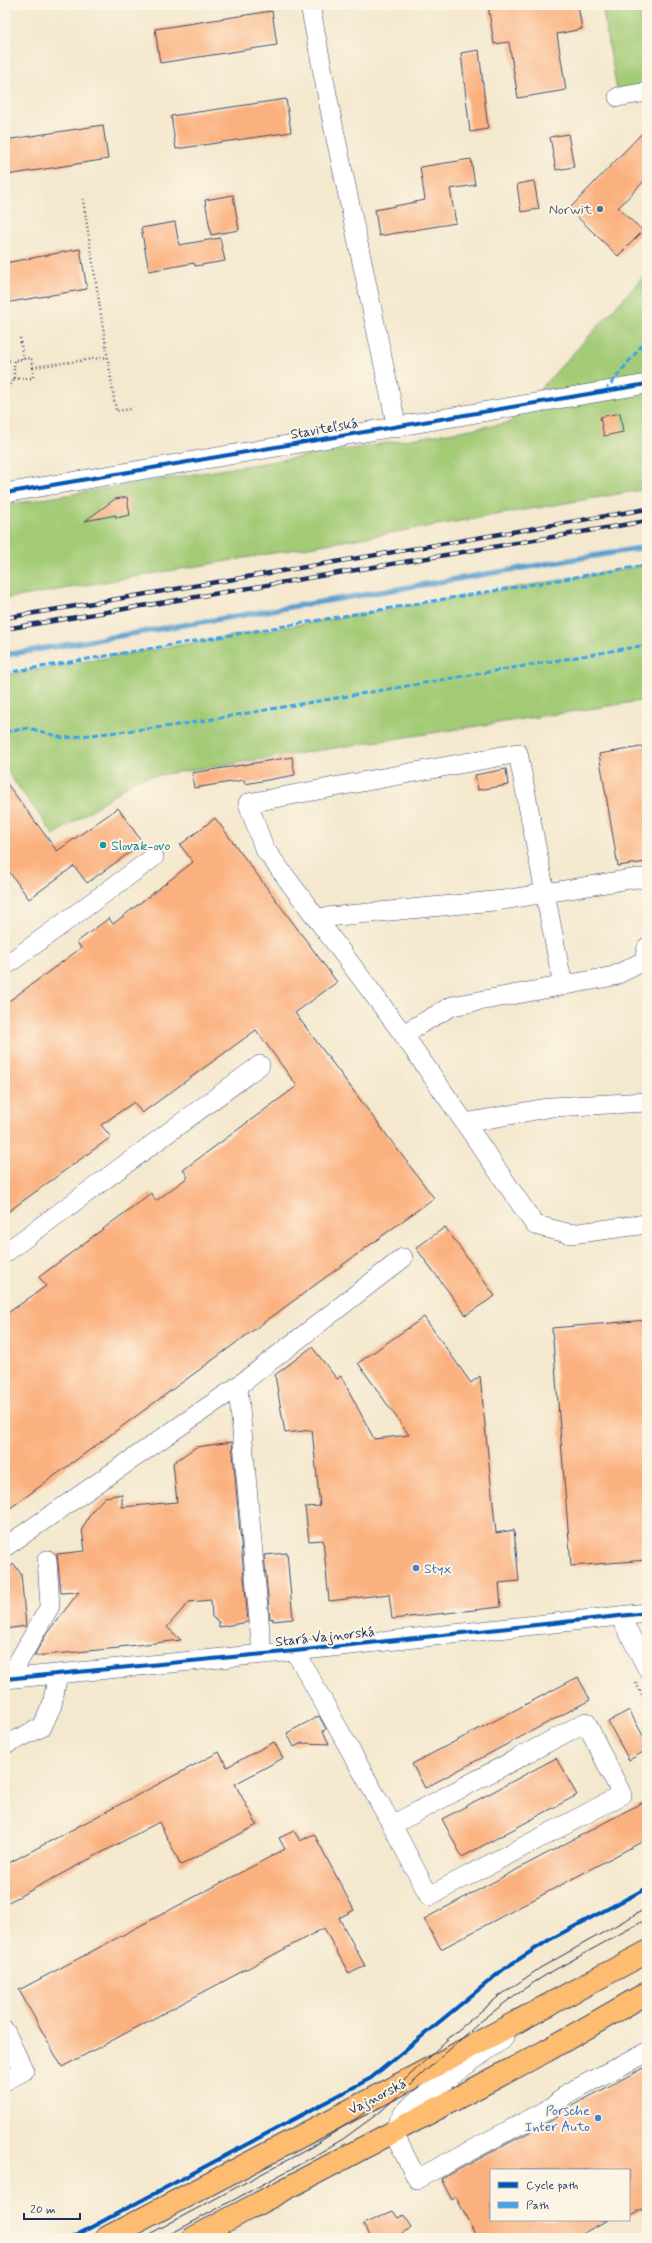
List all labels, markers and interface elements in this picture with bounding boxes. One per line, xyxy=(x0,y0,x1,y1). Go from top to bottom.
place label: Norwit xyxy=(549,201,593,219)
marker: Norwit xyxy=(595,204,605,214)
street label: Staviteľská xyxy=(289,414,359,444)
place label: Slovak-ovo xyxy=(111,837,171,855)
marker: Slovak-ovo xyxy=(98,840,108,850)
place label: Styx xyxy=(424,1560,451,1578)
marker: Styx xyxy=(411,1563,421,1573)
street label: Stará Vajnorská xyxy=(274,1623,376,1651)
street label: Vajnorská xyxy=(345,2075,410,2119)
place label: Porsche Inter Auto xyxy=(525,2102,590,2136)
marker: Porsche Inter Auto xyxy=(593,2113,603,2123)
legend xyxy=(490,2169,630,2221)
text: Cycle path xyxy=(526,2178,578,2194)
scale bar xyxy=(24,2195,80,2221)
text: Path xyxy=(526,2198,549,2214)
text: 20 m xyxy=(30,2202,56,2218)

